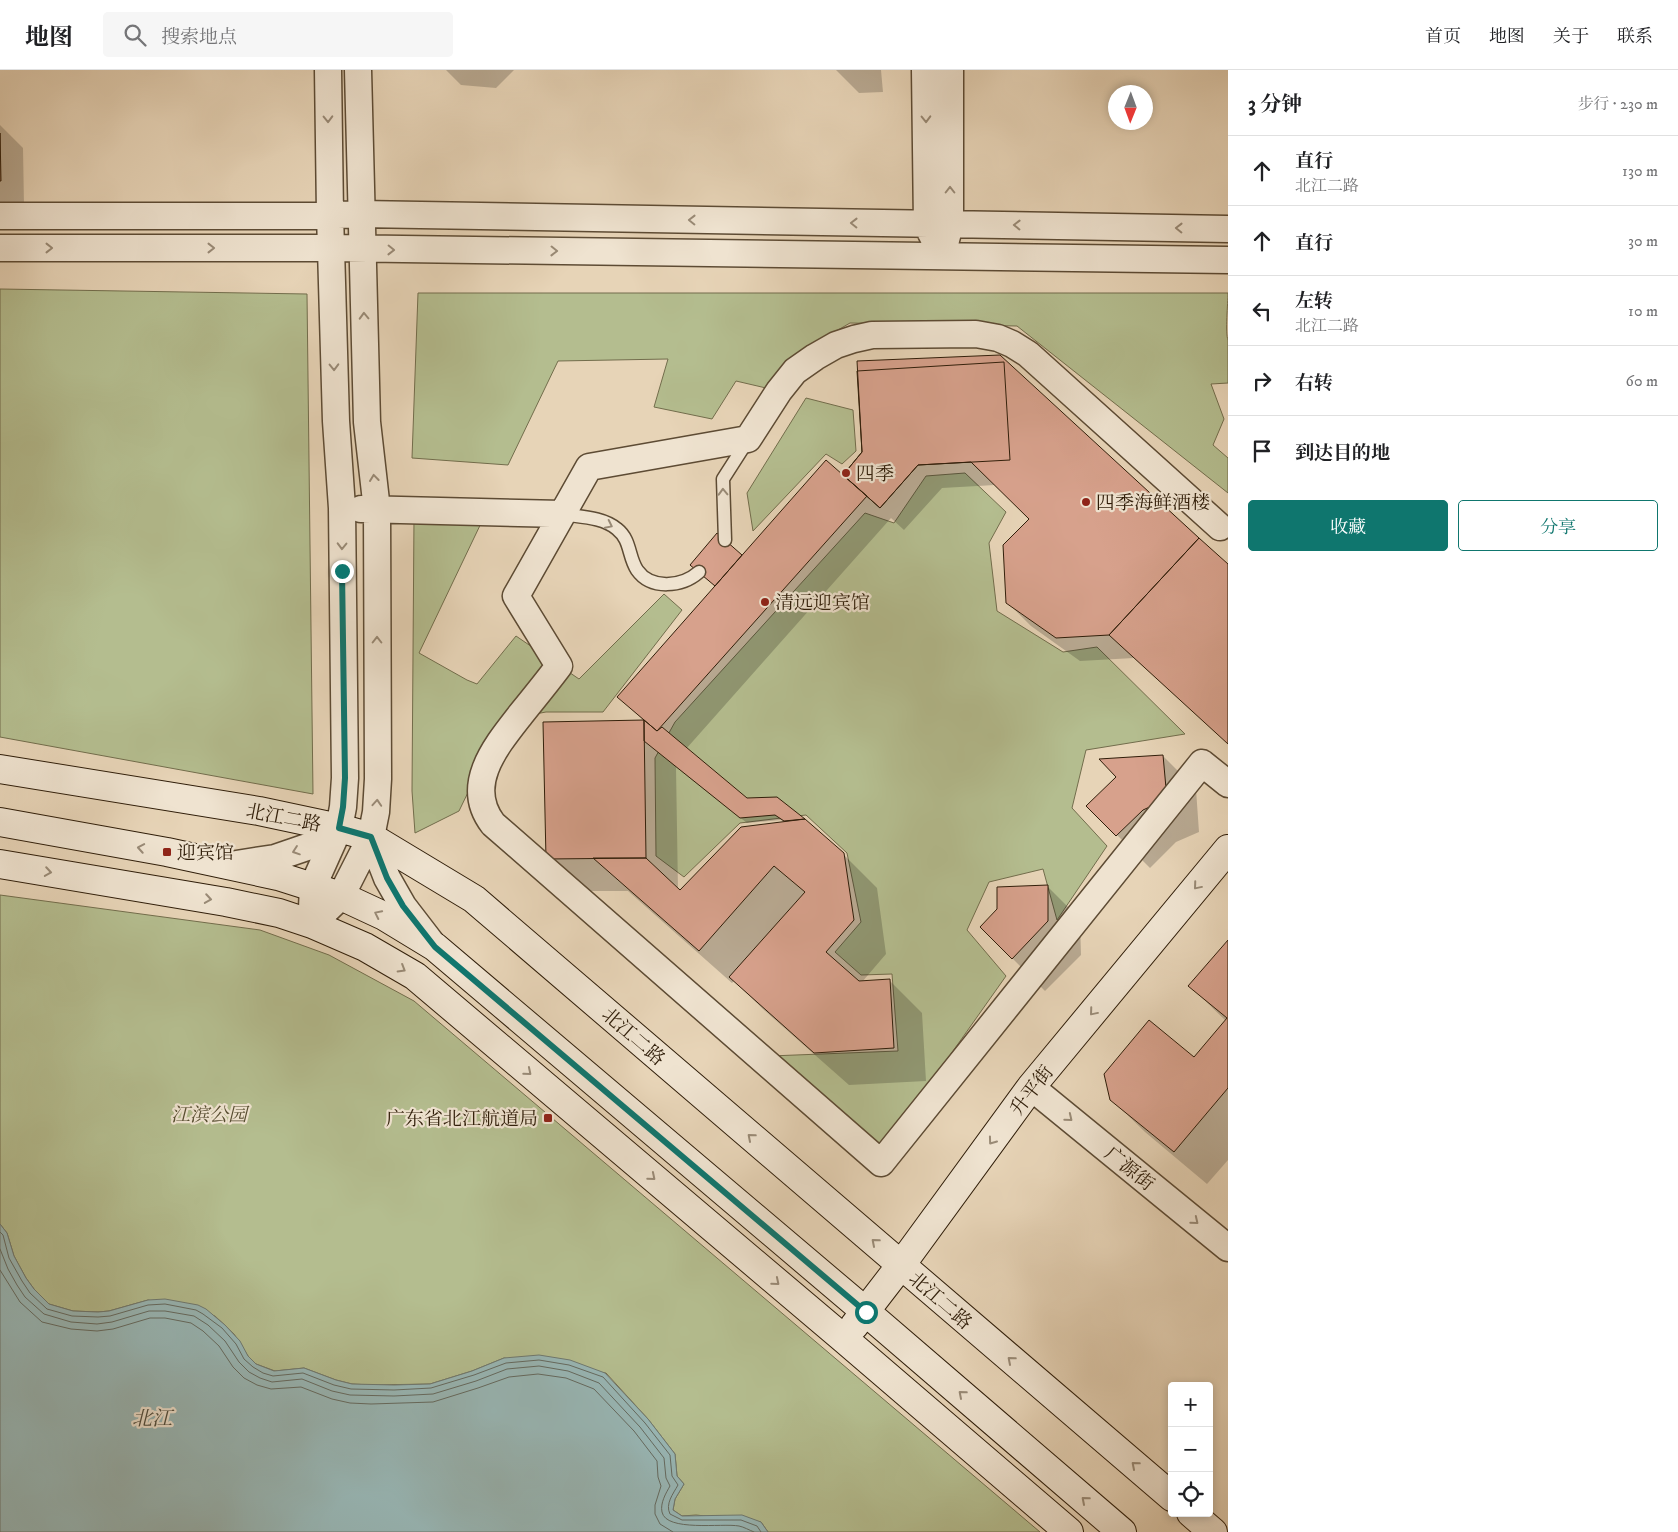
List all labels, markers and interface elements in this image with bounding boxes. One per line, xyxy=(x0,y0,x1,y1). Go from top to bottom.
search box xyxy=(103,12,453,57)
icon: search xyxy=(121,21,149,49)
text: 地图 xyxy=(25,23,73,53)
text: 搜索地点 xyxy=(161,26,237,49)
text: 首页 xyxy=(1425,26,1461,48)
text: 地图 xyxy=(1489,26,1525,48)
text: 关于 xyxy=(1553,26,1589,48)
text: 联系 xyxy=(1617,26,1653,48)
north arrow xyxy=(1108,85,1153,130)
text: 3 分钟 xyxy=(1248,92,1302,118)
text: 步行 · 230 m xyxy=(1577,94,1658,114)
one-way arrow xyxy=(323,115,333,123)
one-way arrow xyxy=(920,115,931,123)
text: 直行 xyxy=(1295,150,1333,173)
icon: ahead xyxy=(1248,157,1276,185)
text: 130 m xyxy=(1622,161,1658,181)
text: 北江二路 xyxy=(1295,176,1359,196)
one-way arrow xyxy=(945,186,955,194)
one-way arrow xyxy=(688,215,696,226)
one-way arrow xyxy=(850,218,858,229)
one-way arrow xyxy=(1013,220,1020,230)
one-way arrow xyxy=(1175,223,1183,233)
icon: ahead xyxy=(1248,227,1276,255)
text: 30 m xyxy=(1628,231,1658,251)
text: 直行 xyxy=(1295,232,1333,255)
one-way arrow xyxy=(45,243,53,253)
one-way arrow xyxy=(208,243,215,253)
one-way arrow xyxy=(388,245,395,255)
one-way arrow xyxy=(550,246,558,256)
text: 左转 xyxy=(1295,290,1333,313)
icon: left xyxy=(1248,297,1276,325)
text: 10 m xyxy=(1628,301,1658,321)
one-way arrow xyxy=(359,312,369,320)
text: 北江二路 xyxy=(1295,316,1359,336)
one-way arrow xyxy=(329,363,340,371)
icon: right xyxy=(1248,367,1276,395)
text: 60 m xyxy=(1626,371,1658,391)
text: 右转 xyxy=(1295,372,1333,395)
icon: arrive xyxy=(1248,437,1276,465)
text: 到达目的地 xyxy=(1295,442,1390,465)
place label: 四季 xyxy=(856,463,894,486)
marker: 四季 xyxy=(840,467,852,479)
one-way arrow xyxy=(369,474,380,482)
one-way arrow xyxy=(718,487,729,495)
place label: 四季海鲜酒楼 xyxy=(1096,492,1210,515)
marker: 四季海鲜酒楼 xyxy=(1080,496,1092,508)
button: 收藏 xyxy=(1248,500,1448,551)
button: 分享 xyxy=(1458,500,1658,551)
one-way arrow xyxy=(604,518,613,529)
one-way arrow xyxy=(337,543,347,551)
route end xyxy=(331,560,354,583)
place label: 清远迎宾馆 xyxy=(775,592,870,615)
marker: 清远迎宾馆 xyxy=(759,596,771,608)
one-way arrow xyxy=(372,636,382,644)
one-way arrow xyxy=(371,798,382,806)
street label: 北江二路 xyxy=(244,800,323,837)
place label: 迎宾馆 xyxy=(177,842,234,865)
one-way arrow xyxy=(137,843,146,853)
one-way arrow xyxy=(293,845,301,855)
marker: 迎宾馆 xyxy=(161,846,173,858)
one-way arrow xyxy=(44,867,52,877)
one-way arrow xyxy=(1194,881,1203,890)
one-way arrow xyxy=(204,893,213,903)
one-way arrow xyxy=(374,909,383,920)
one-way arrow xyxy=(397,962,406,972)
street label: 北江二路 xyxy=(597,1004,669,1071)
one-way arrow xyxy=(1090,1006,1099,1015)
street label: 升平街 xyxy=(1006,1061,1059,1120)
one-way arrow xyxy=(522,1066,531,1074)
park label: 江滨公园 xyxy=(171,1104,250,1127)
place label: 广东省北江航道局 xyxy=(386,1108,538,1131)
marker: 广东省北江航道局 xyxy=(542,1112,554,1124)
one-way arrow xyxy=(1063,1112,1072,1120)
one-way arrow xyxy=(748,1133,757,1142)
one-way arrow xyxy=(989,1135,998,1144)
street label: 广源街 xyxy=(1100,1142,1158,1196)
one-way arrow xyxy=(646,1171,655,1179)
one-way arrow xyxy=(1189,1215,1198,1223)
one-way arrow xyxy=(871,1239,880,1248)
street label: 北江二路 xyxy=(904,1268,976,1335)
one-way arrow xyxy=(770,1276,779,1284)
route start xyxy=(855,1301,878,1324)
one-way arrow xyxy=(1008,1356,1017,1365)
map controls xyxy=(1168,1382,1213,1517)
button: + xyxy=(1168,1382,1213,1427)
one-way arrow xyxy=(959,1392,968,1400)
water label: 北江 xyxy=(132,1407,175,1432)
button: − xyxy=(1168,1427,1213,1472)
one-way arrow xyxy=(1131,1462,1140,1471)
button: locate xyxy=(1168,1472,1213,1517)
one-way arrow xyxy=(1082,1497,1091,1506)

